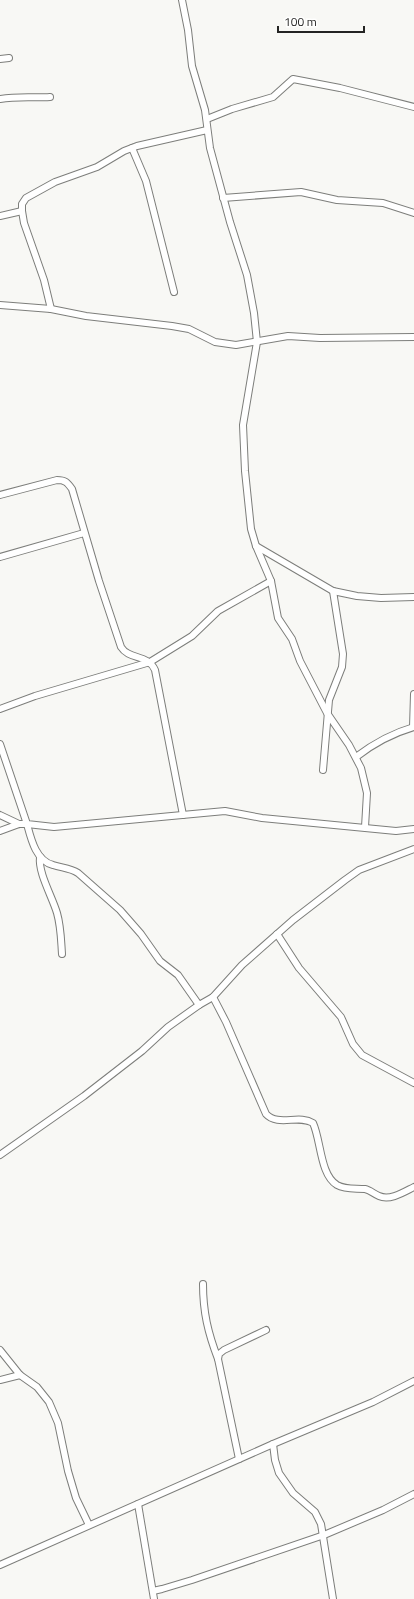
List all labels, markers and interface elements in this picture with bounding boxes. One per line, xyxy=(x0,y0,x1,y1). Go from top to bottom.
scale bar xyxy=(278,8,364,34)
text: 100 m xyxy=(284,12,317,31)

